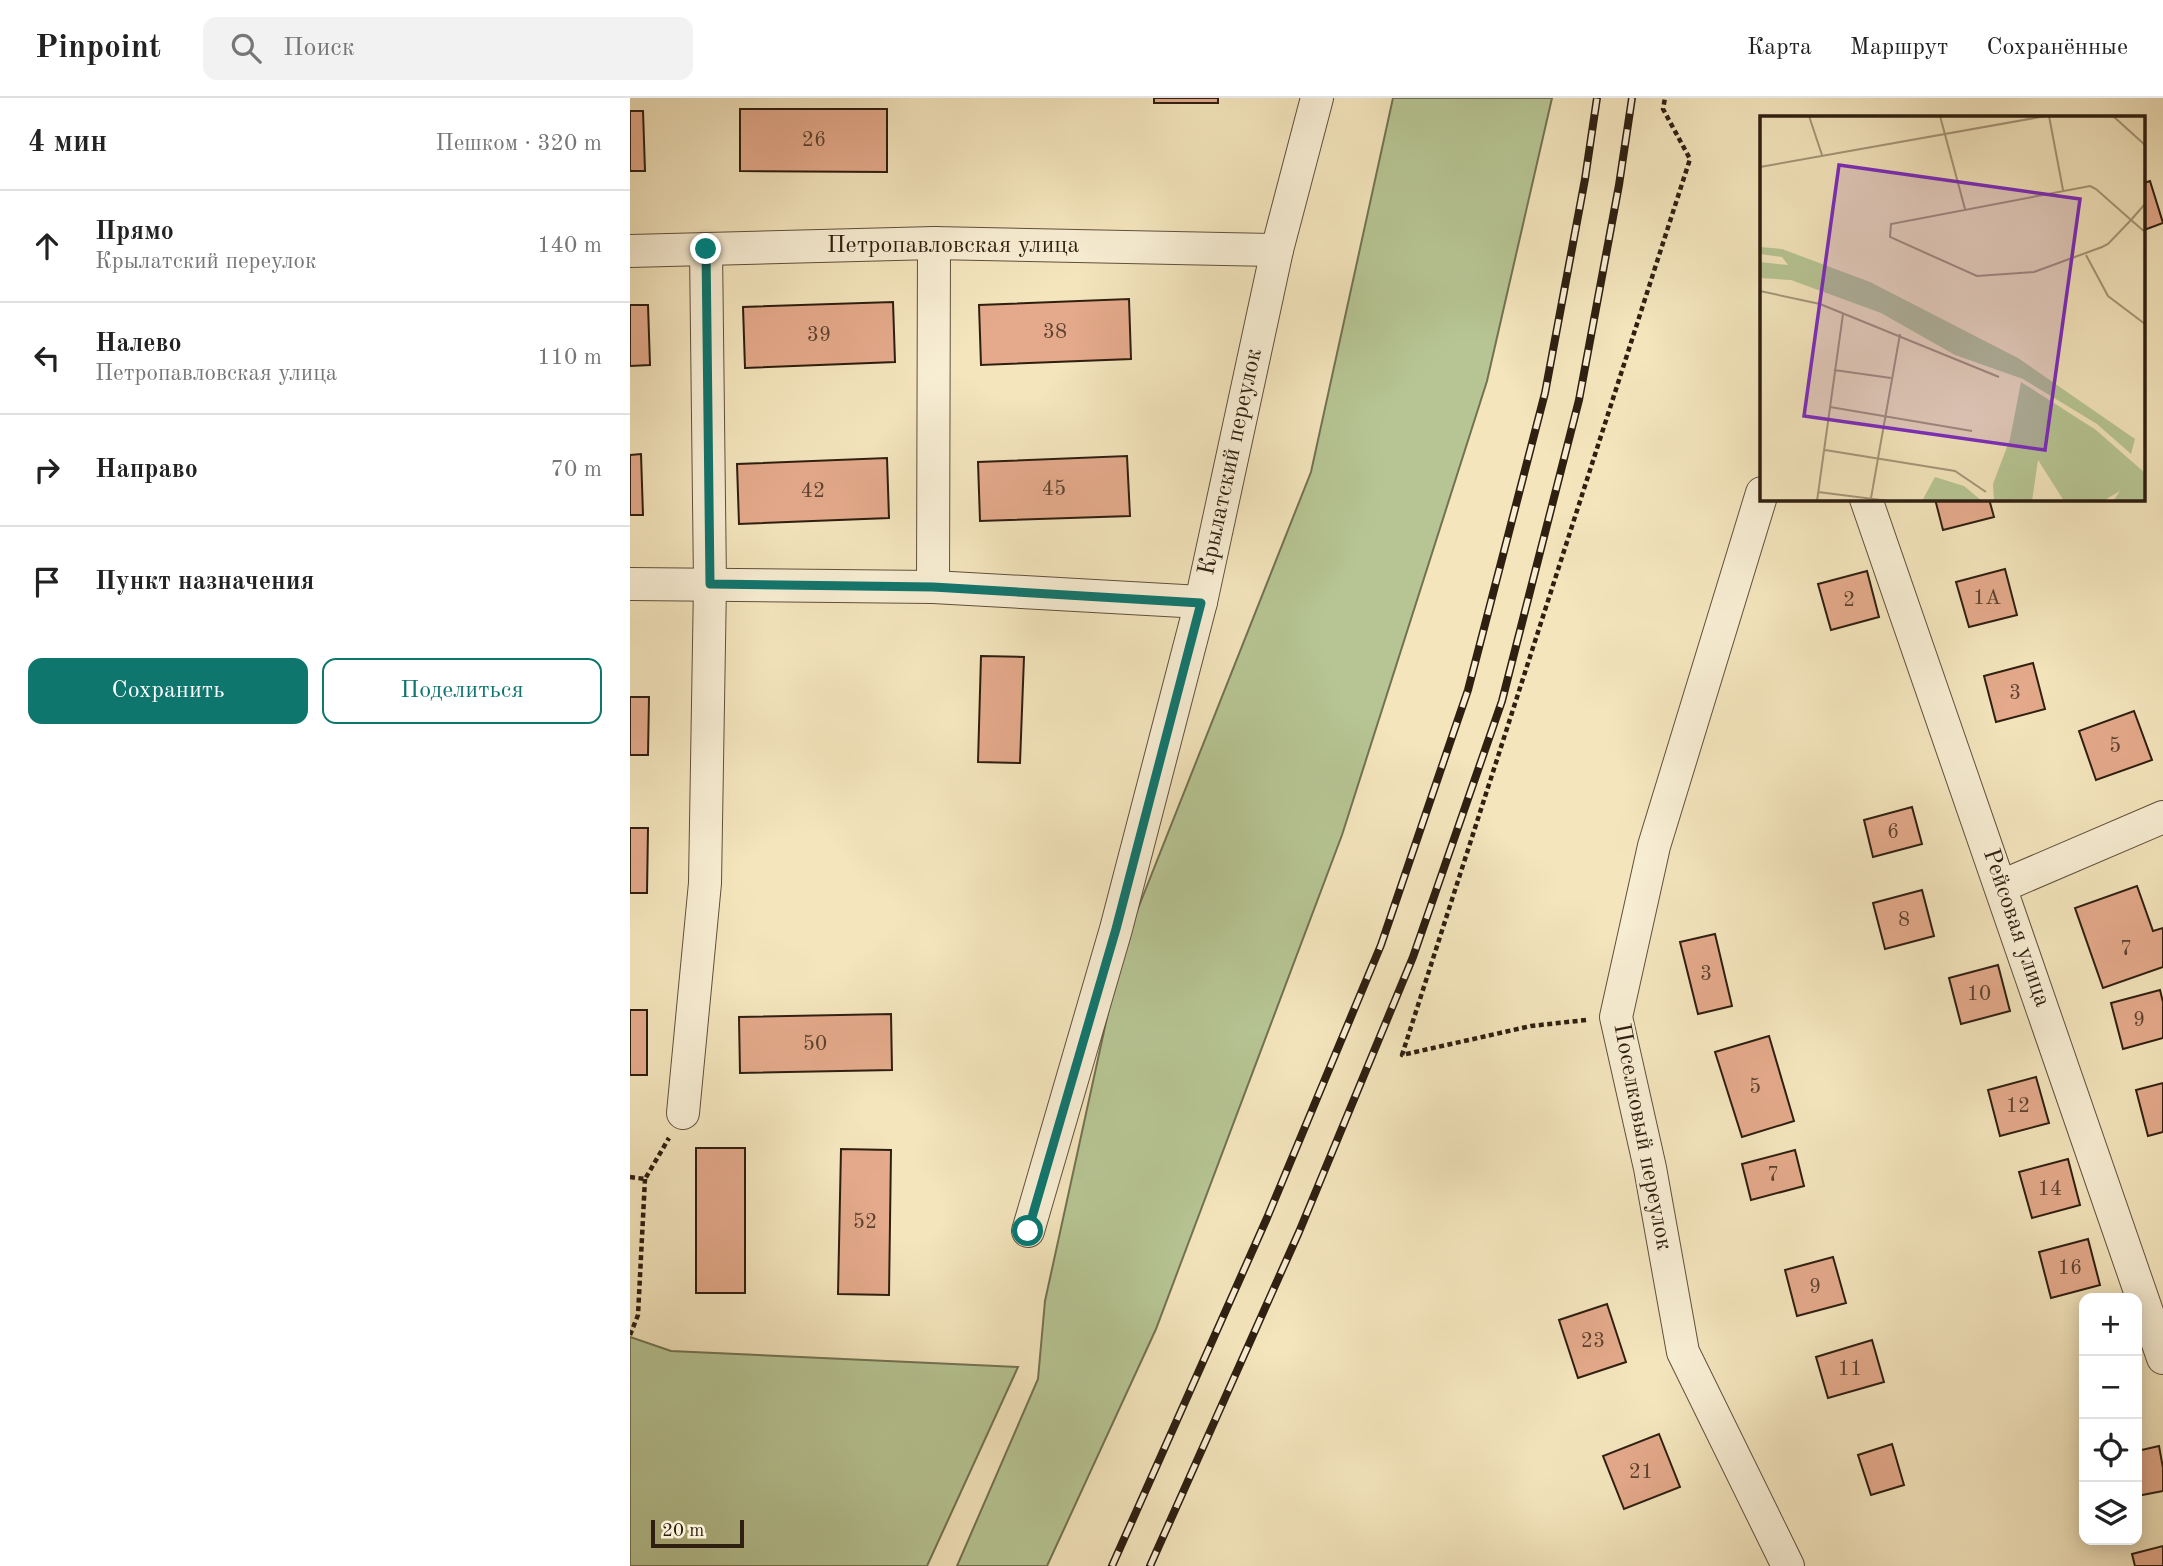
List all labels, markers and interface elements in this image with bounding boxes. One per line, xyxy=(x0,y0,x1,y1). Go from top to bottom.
search box xyxy=(203,17,693,80)
icon: search xyxy=(227,29,265,67)
text: Pinpoint xyxy=(35,32,161,65)
text: Поиск xyxy=(283,35,355,61)
text: Карта xyxy=(1747,36,1812,60)
text: Маршрут xyxy=(1850,36,1948,60)
text: Сохранённые xyxy=(1986,36,2128,60)
inset map xyxy=(1760,116,2146,500)
text: 4 мин xyxy=(28,128,107,158)
house number: 26 xyxy=(802,130,826,151)
text: Пешком · 320 m xyxy=(436,132,602,155)
text: Прямо xyxy=(95,219,174,245)
icon: ahead xyxy=(28,227,66,265)
route end xyxy=(690,233,721,264)
text: 140 m xyxy=(537,234,602,257)
street label: Петропавловская улица xyxy=(827,234,1079,258)
text: Крылатский переулок xyxy=(95,250,317,273)
house number: 38 xyxy=(1043,322,1067,343)
house number: 39 xyxy=(807,325,831,346)
text: Налево xyxy=(95,331,182,357)
icon: left xyxy=(28,339,66,377)
text: 110 m xyxy=(537,346,602,369)
street label: Крылатский переулок xyxy=(1195,346,1267,578)
text: Петропавловская улица xyxy=(95,362,337,385)
icon: right xyxy=(28,451,66,489)
text: Направо xyxy=(95,457,198,483)
text: 70 m xyxy=(551,458,602,481)
house number: 45 xyxy=(1042,479,1066,500)
house number: 42 xyxy=(801,481,825,502)
icon: arrive xyxy=(28,563,66,601)
text: Пункт назначения xyxy=(95,569,314,595)
house number: 1А xyxy=(1973,588,2001,609)
house number: 2 xyxy=(1843,590,1855,611)
button: Сохранить xyxy=(28,658,308,724)
button: Поделиться xyxy=(322,658,602,724)
house number: 3 xyxy=(2009,683,2021,704)
house number: 5 xyxy=(2109,736,2121,757)
house number: 6 xyxy=(1887,822,1899,843)
street label: Рейсовая улица xyxy=(1978,846,2054,1010)
house number: 8 xyxy=(1898,910,1910,931)
house number: 7 xyxy=(2120,939,2132,960)
house number: 3 xyxy=(1700,964,1712,985)
house number: 10 xyxy=(1967,984,1991,1005)
house number: 9 xyxy=(2133,1010,2145,1031)
street label: Поселковый переулок xyxy=(1608,1022,1676,1252)
house number: 50 xyxy=(803,1034,827,1055)
house number: 5 xyxy=(1749,1077,1761,1098)
house number: 12 xyxy=(2006,1096,2030,1117)
house number: 7 xyxy=(1767,1165,1779,1186)
house number: 14 xyxy=(2038,1179,2062,1200)
house number: 52 xyxy=(853,1212,877,1233)
route start xyxy=(1012,1215,1043,1246)
house number: 16 xyxy=(2058,1258,2082,1279)
house number: 9 xyxy=(1809,1277,1821,1298)
map controls xyxy=(2079,1293,2142,1545)
button: + xyxy=(2079,1293,2142,1356)
house number: 23 xyxy=(1581,1331,1605,1352)
button: − xyxy=(2079,1356,2142,1419)
house number: 11 xyxy=(1838,1359,1862,1380)
button: locate xyxy=(2079,1419,2142,1482)
house number: 21 xyxy=(1629,1462,1653,1483)
button: layers xyxy=(2079,1482,2142,1545)
scale bar xyxy=(651,1517,744,1549)
text: 20 m xyxy=(662,1522,704,1541)

